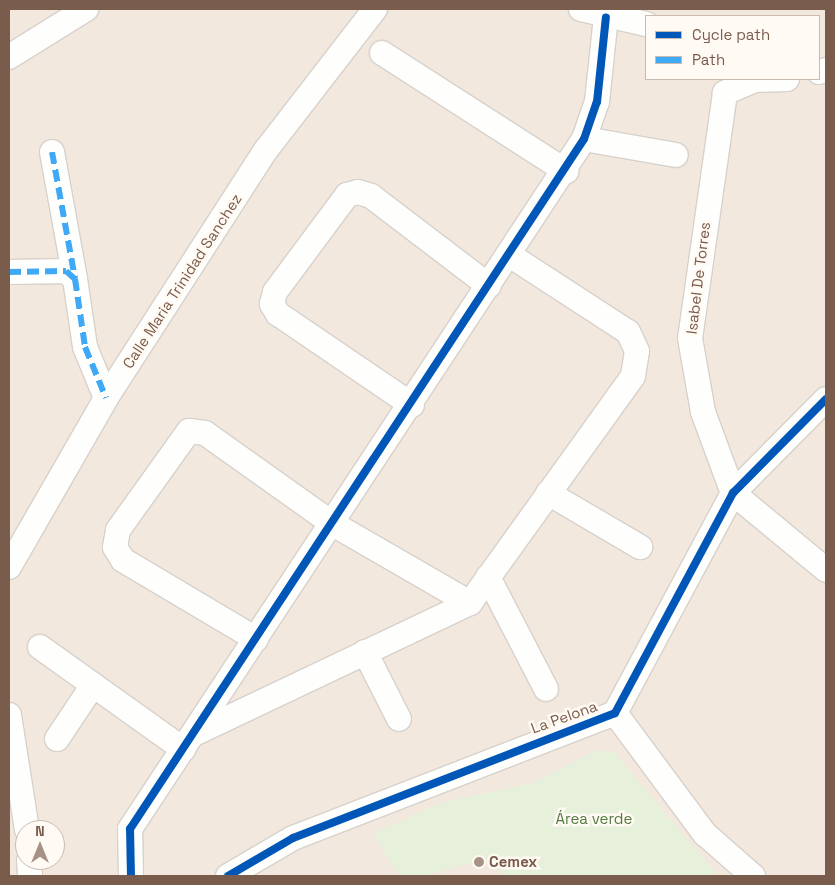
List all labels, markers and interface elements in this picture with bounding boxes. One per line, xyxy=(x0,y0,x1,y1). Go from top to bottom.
legend xyxy=(645,15,820,80)
text: Cycle path xyxy=(692,25,770,44)
text: Path xyxy=(692,50,725,69)
street label: Calle Maria Trinidad Sanchez xyxy=(119,190,245,372)
street label: Isabel De Torres xyxy=(682,221,714,335)
street label: La Pelona xyxy=(528,697,600,737)
park label: Área verde xyxy=(556,810,632,828)
north arrow xyxy=(15,820,65,870)
text: N xyxy=(35,822,45,840)
place label: Cemex xyxy=(489,853,537,871)
marker: Cemex xyxy=(473,856,485,868)

